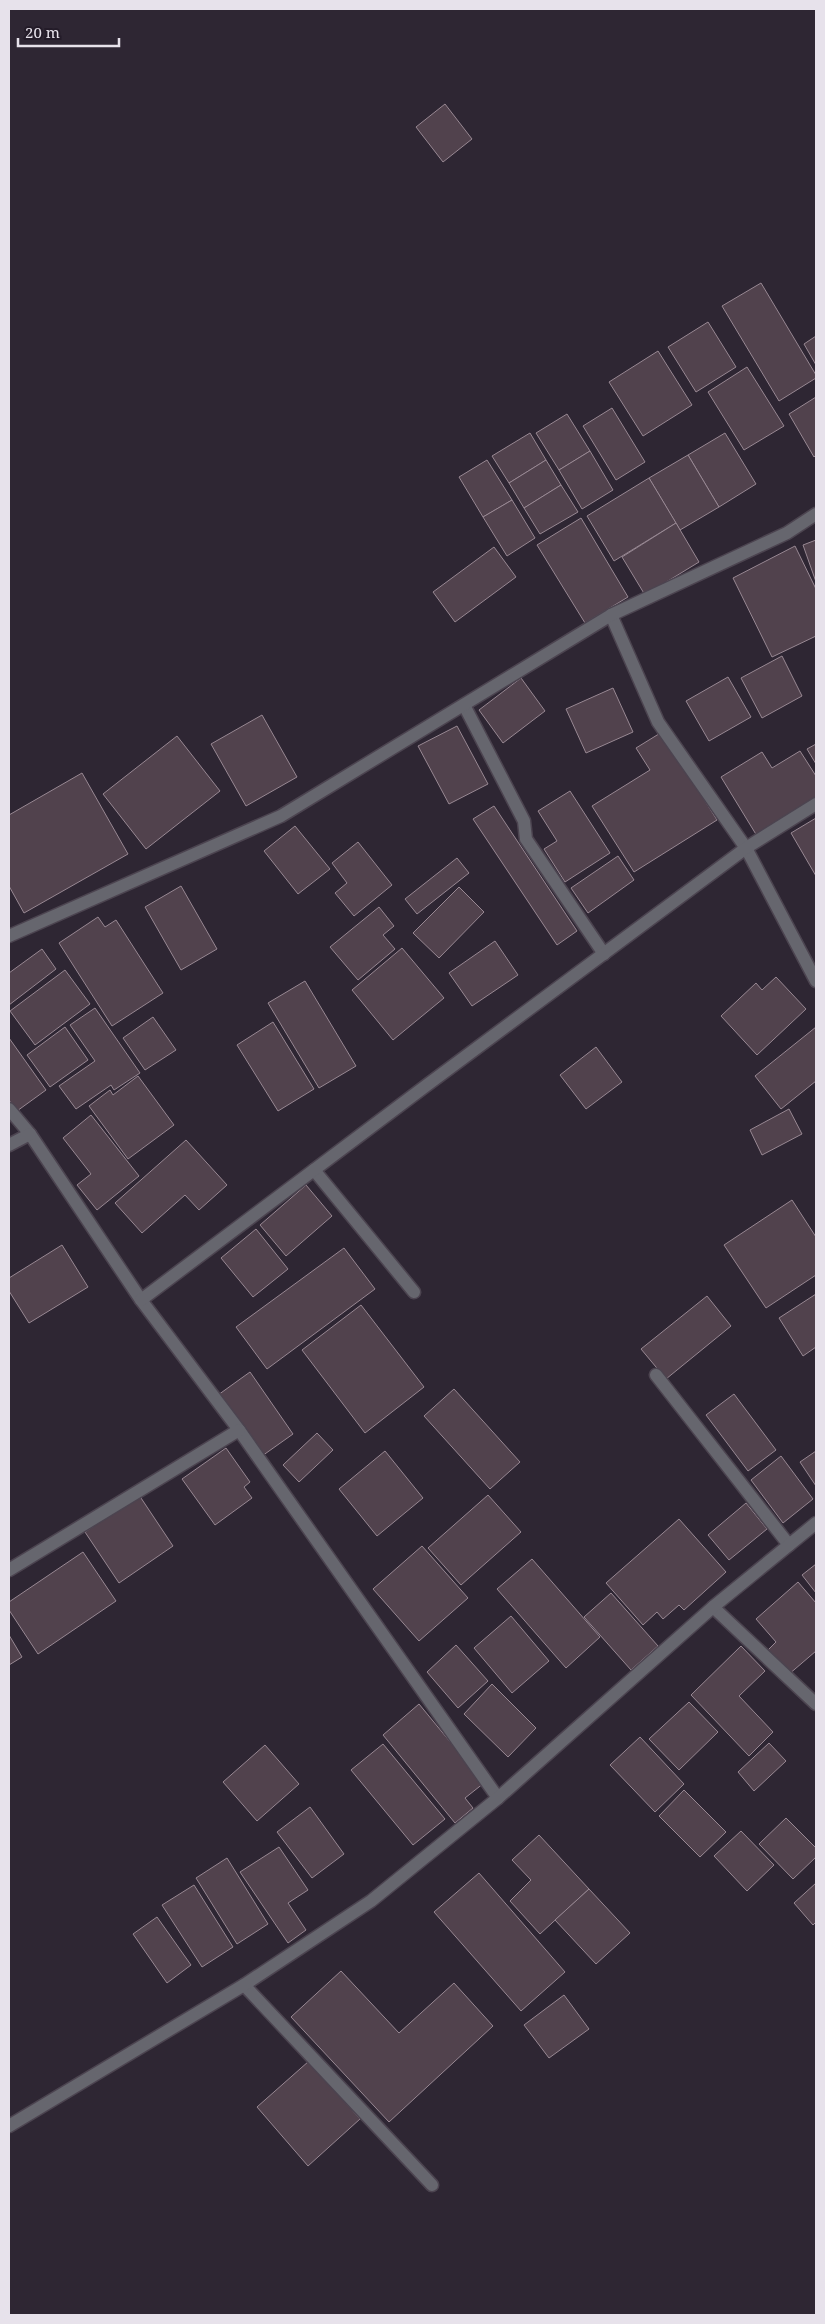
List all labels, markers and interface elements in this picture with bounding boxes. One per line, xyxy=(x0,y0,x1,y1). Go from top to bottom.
scale bar xyxy=(18,15,119,47)
text: 20 m xyxy=(25,22,60,42)

